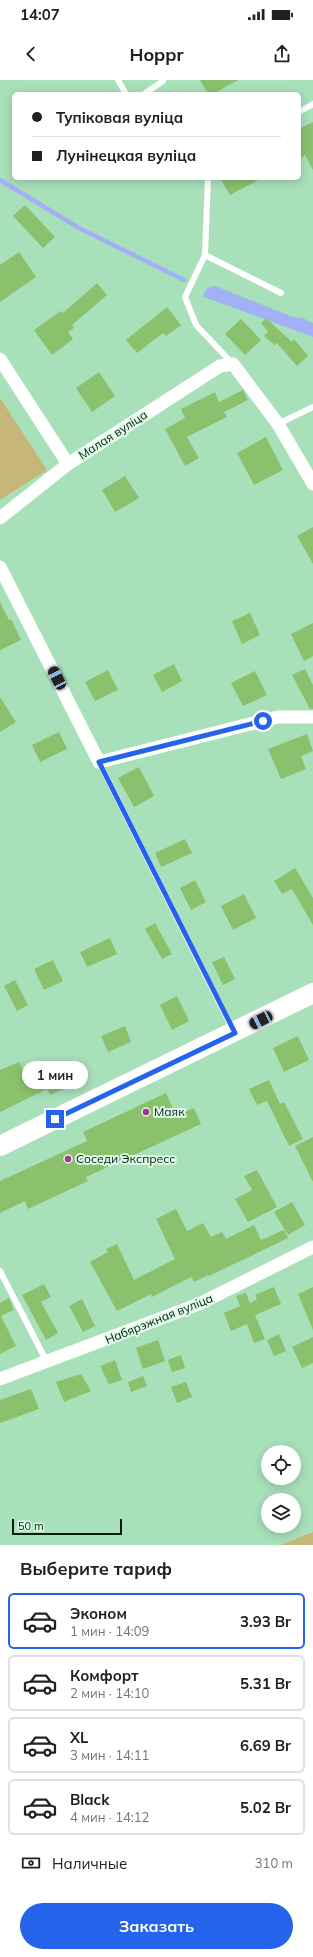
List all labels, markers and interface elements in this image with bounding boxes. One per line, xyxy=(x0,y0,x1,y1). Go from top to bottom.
text: 14:07 xyxy=(20,5,60,24)
icon: back xyxy=(20,43,42,65)
text: Hoppr xyxy=(130,43,183,66)
icon: share xyxy=(271,43,293,65)
text: Тупіковая вуліца xyxy=(56,108,183,127)
text: Лунінецкая вуліца xyxy=(56,146,196,165)
street label: Малая вуліца xyxy=(75,407,150,462)
car xyxy=(46,665,68,691)
route start xyxy=(254,712,272,730)
car xyxy=(248,1009,274,1031)
callout: 1 мин xyxy=(22,1061,88,1089)
text: 1 мин xyxy=(37,1067,73,1083)
place label: Маяк xyxy=(154,1104,185,1119)
marker: Маяк xyxy=(141,1107,151,1117)
route end xyxy=(46,1110,64,1128)
place label: Соседи Экспресс xyxy=(76,1151,175,1166)
marker: Соседи Экспресс xyxy=(63,1154,73,1164)
street label: Набярэжная вуліца xyxy=(103,1290,215,1347)
map controls xyxy=(261,1445,301,1533)
button: locate xyxy=(261,1445,301,1485)
button: layers xyxy=(261,1493,301,1533)
scale bar xyxy=(12,1517,122,1536)
text: 50 m xyxy=(18,1519,44,1533)
text: Выберите тариф xyxy=(20,1557,172,1580)
icon: car xyxy=(22,1603,58,1639)
text: Эконом xyxy=(70,1604,127,1623)
text: 3.93 Br xyxy=(240,1612,291,1631)
text: 1 мин · 14:09 xyxy=(70,1623,149,1639)
icon: car xyxy=(22,1665,58,1701)
text: Комфорт xyxy=(70,1666,139,1685)
text: 5.31 Br xyxy=(240,1674,291,1693)
text: 2 мин · 14:10 xyxy=(70,1685,149,1701)
icon: car xyxy=(22,1727,58,1763)
text: XL xyxy=(70,1728,88,1747)
text: 6.69 Br xyxy=(240,1736,291,1755)
text: 3 мин · 14:11 xyxy=(70,1747,149,1763)
icon: car xyxy=(22,1789,58,1825)
text: Black xyxy=(70,1790,109,1809)
text: 5.02 Br xyxy=(240,1798,291,1817)
text: 4 мин · 14:12 xyxy=(70,1809,149,1825)
icon: cash xyxy=(20,1852,42,1874)
text: Наличные xyxy=(52,1854,127,1873)
text: 310 m xyxy=(255,1855,293,1871)
button: Заказать xyxy=(20,1903,293,1949)

